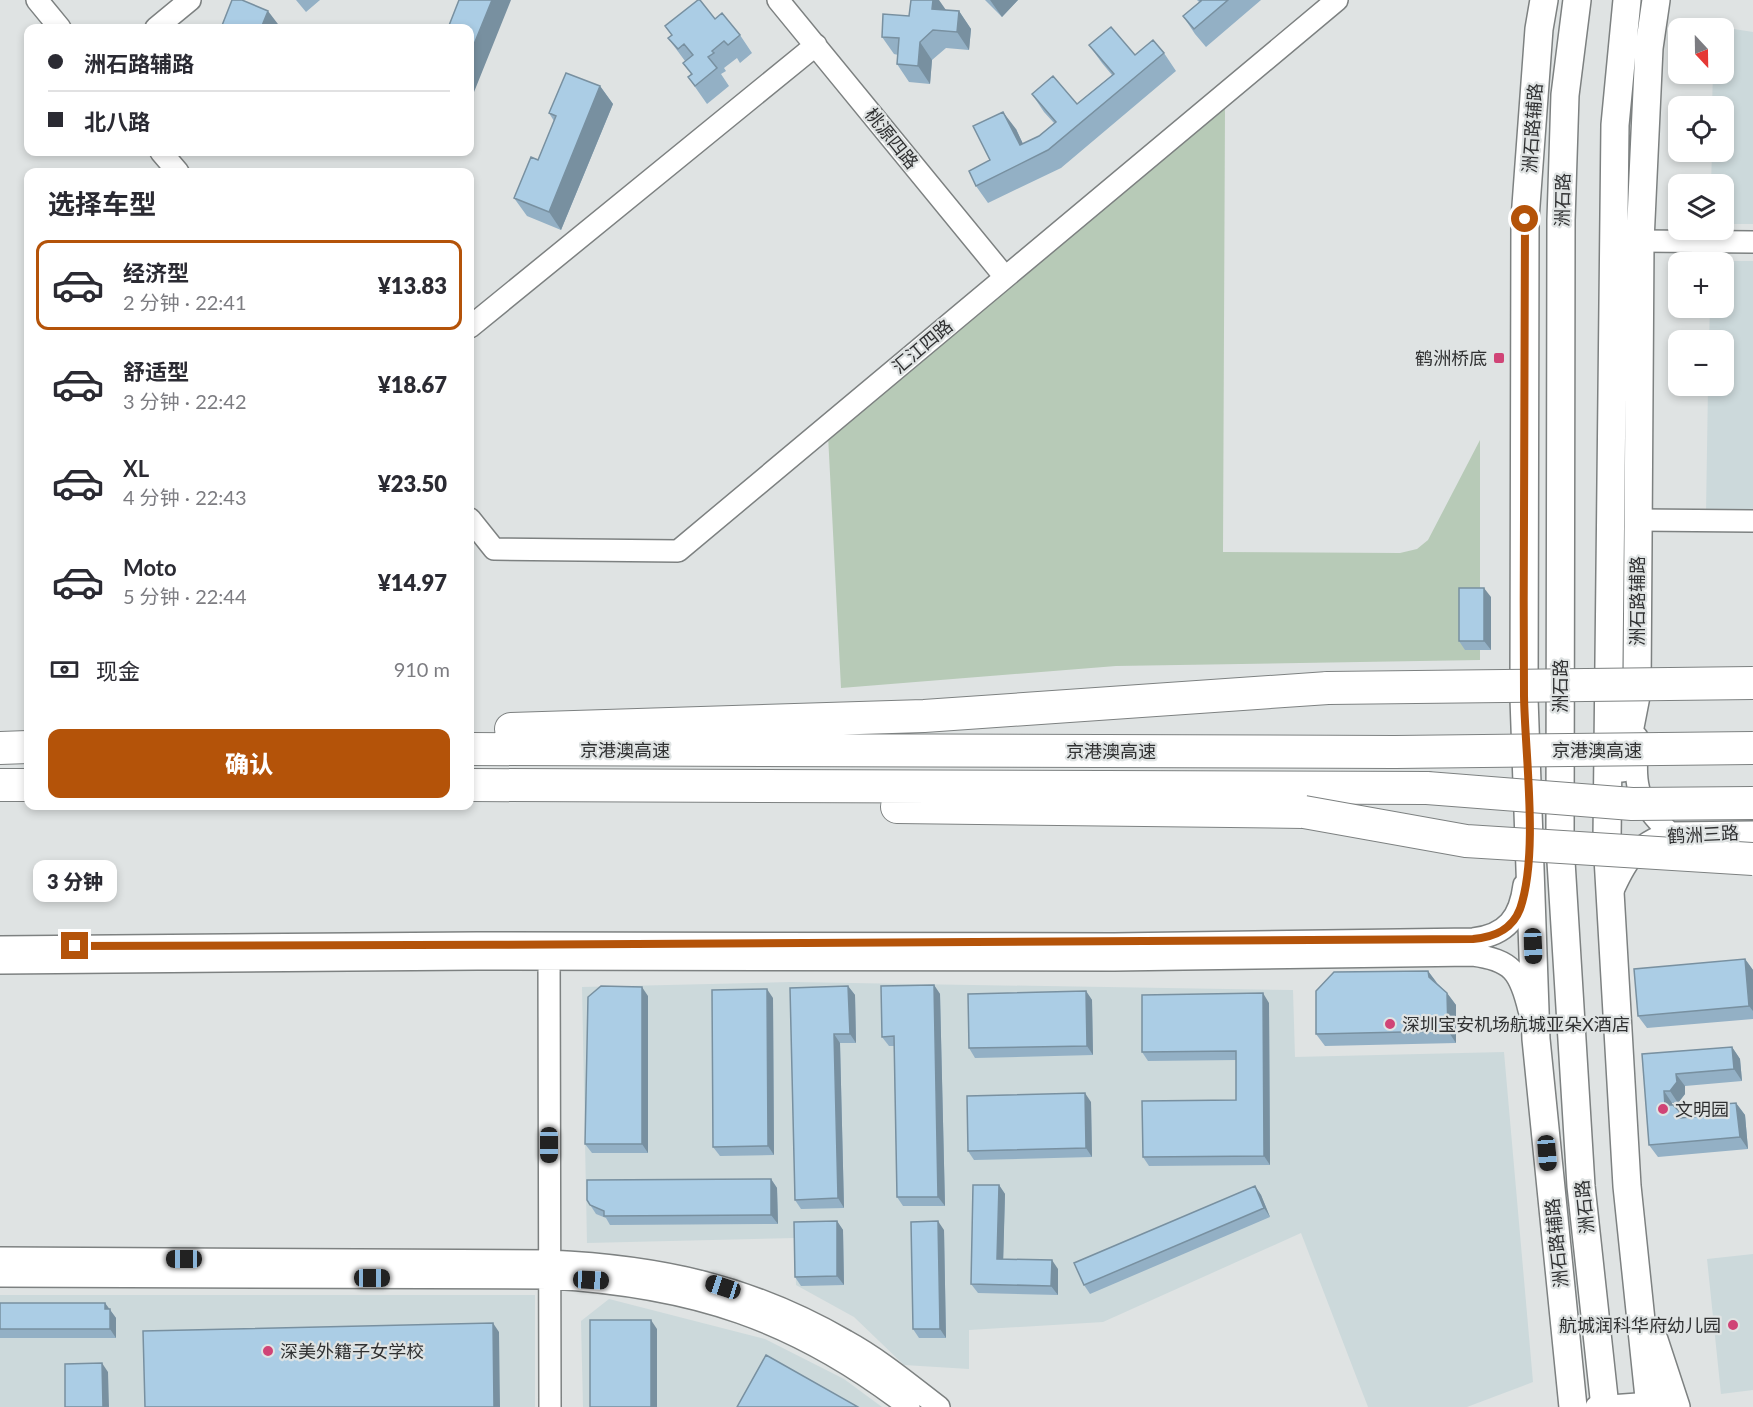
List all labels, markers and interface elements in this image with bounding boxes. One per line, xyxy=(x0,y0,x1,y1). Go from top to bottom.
north arrow xyxy=(1668,18,1734,84)
map controls xyxy=(1668,18,1734,396)
text: 洲石路辅路 xyxy=(84,50,194,77)
street label: 洲石路辅路 xyxy=(1518,82,1546,174)
button: locate xyxy=(1668,96,1734,162)
street label: 桃源四路 xyxy=(861,103,923,173)
text: 北八路 xyxy=(84,108,150,135)
street label: 洲石路 xyxy=(1551,173,1573,227)
button: layers xyxy=(1668,174,1734,240)
text: 选择车型 xyxy=(48,187,156,220)
route start xyxy=(1511,205,1538,232)
button: + xyxy=(1668,252,1734,318)
icon: car xyxy=(51,258,105,312)
text: 经济型 xyxy=(123,259,189,286)
text: ¥13.83 xyxy=(378,272,447,299)
text: 2 分钟 · 22:41 xyxy=(123,290,247,314)
street label: 汇江四路 xyxy=(887,314,957,378)
button: − xyxy=(1668,330,1734,396)
place label: 鹤洲桥底 xyxy=(1415,347,1487,369)
marker: 鹤洲桥底 xyxy=(1492,351,1506,365)
icon: car xyxy=(51,357,105,411)
text: 舒适型 xyxy=(123,358,189,385)
text: ¥18.67 xyxy=(378,371,447,398)
text: 3 分钟 · 22:42 xyxy=(123,389,247,413)
text: XL xyxy=(123,455,149,482)
icon: car xyxy=(51,456,105,510)
text: ¥23.50 xyxy=(378,470,447,497)
text: 4 分钟 · 22:43 xyxy=(123,485,247,509)
text: Moto xyxy=(123,554,177,581)
icon: car xyxy=(51,555,105,609)
street label: 洲石路辅路 xyxy=(1626,556,1648,646)
text: ¥14.97 xyxy=(378,569,447,596)
text: 5 分钟 · 22:44 xyxy=(123,584,247,608)
icon: cash xyxy=(48,653,81,686)
text: 现金 xyxy=(96,657,140,684)
text: 910 m xyxy=(394,657,450,681)
street label: 洲石路 xyxy=(1549,659,1571,713)
button: 确认 xyxy=(48,729,450,798)
street label: 京港澳高速 xyxy=(580,739,670,761)
street label: 京港澳高速 xyxy=(1552,739,1642,761)
street label: 京港澳高速 xyxy=(1066,740,1156,762)
street label: 鹤洲三路 xyxy=(1666,821,1740,847)
callout: 3 分钟 xyxy=(33,859,117,901)
text: 3 分钟 xyxy=(47,869,103,893)
car xyxy=(1523,928,1543,964)
route end xyxy=(61,932,88,959)
place label: 深圳宝安机场航城亚朵X酒店 xyxy=(1402,1013,1630,1035)
marker: 深圳宝安机场航城亚朵X酒店 xyxy=(1383,1017,1397,1031)
place label: 文明园 xyxy=(1675,1098,1729,1120)
marker: 文明园 xyxy=(1656,1102,1670,1116)
car xyxy=(540,1127,558,1163)
car xyxy=(1536,1134,1558,1172)
street label: 洲石路 xyxy=(1570,1179,1598,1235)
street label: 洲石路辅路 xyxy=(1540,1197,1572,1289)
car xyxy=(166,1250,202,1268)
car xyxy=(354,1269,390,1287)
car xyxy=(573,1270,609,1290)
car xyxy=(703,1273,743,1301)
place label: 航城润科华府幼儿园 xyxy=(1559,1314,1721,1336)
marker: 航城润科华府幼儿园 xyxy=(1726,1318,1740,1332)
place label: 深美外籍子女学校 xyxy=(280,1340,424,1362)
marker: 深美外籍子女学校 xyxy=(261,1344,275,1358)

